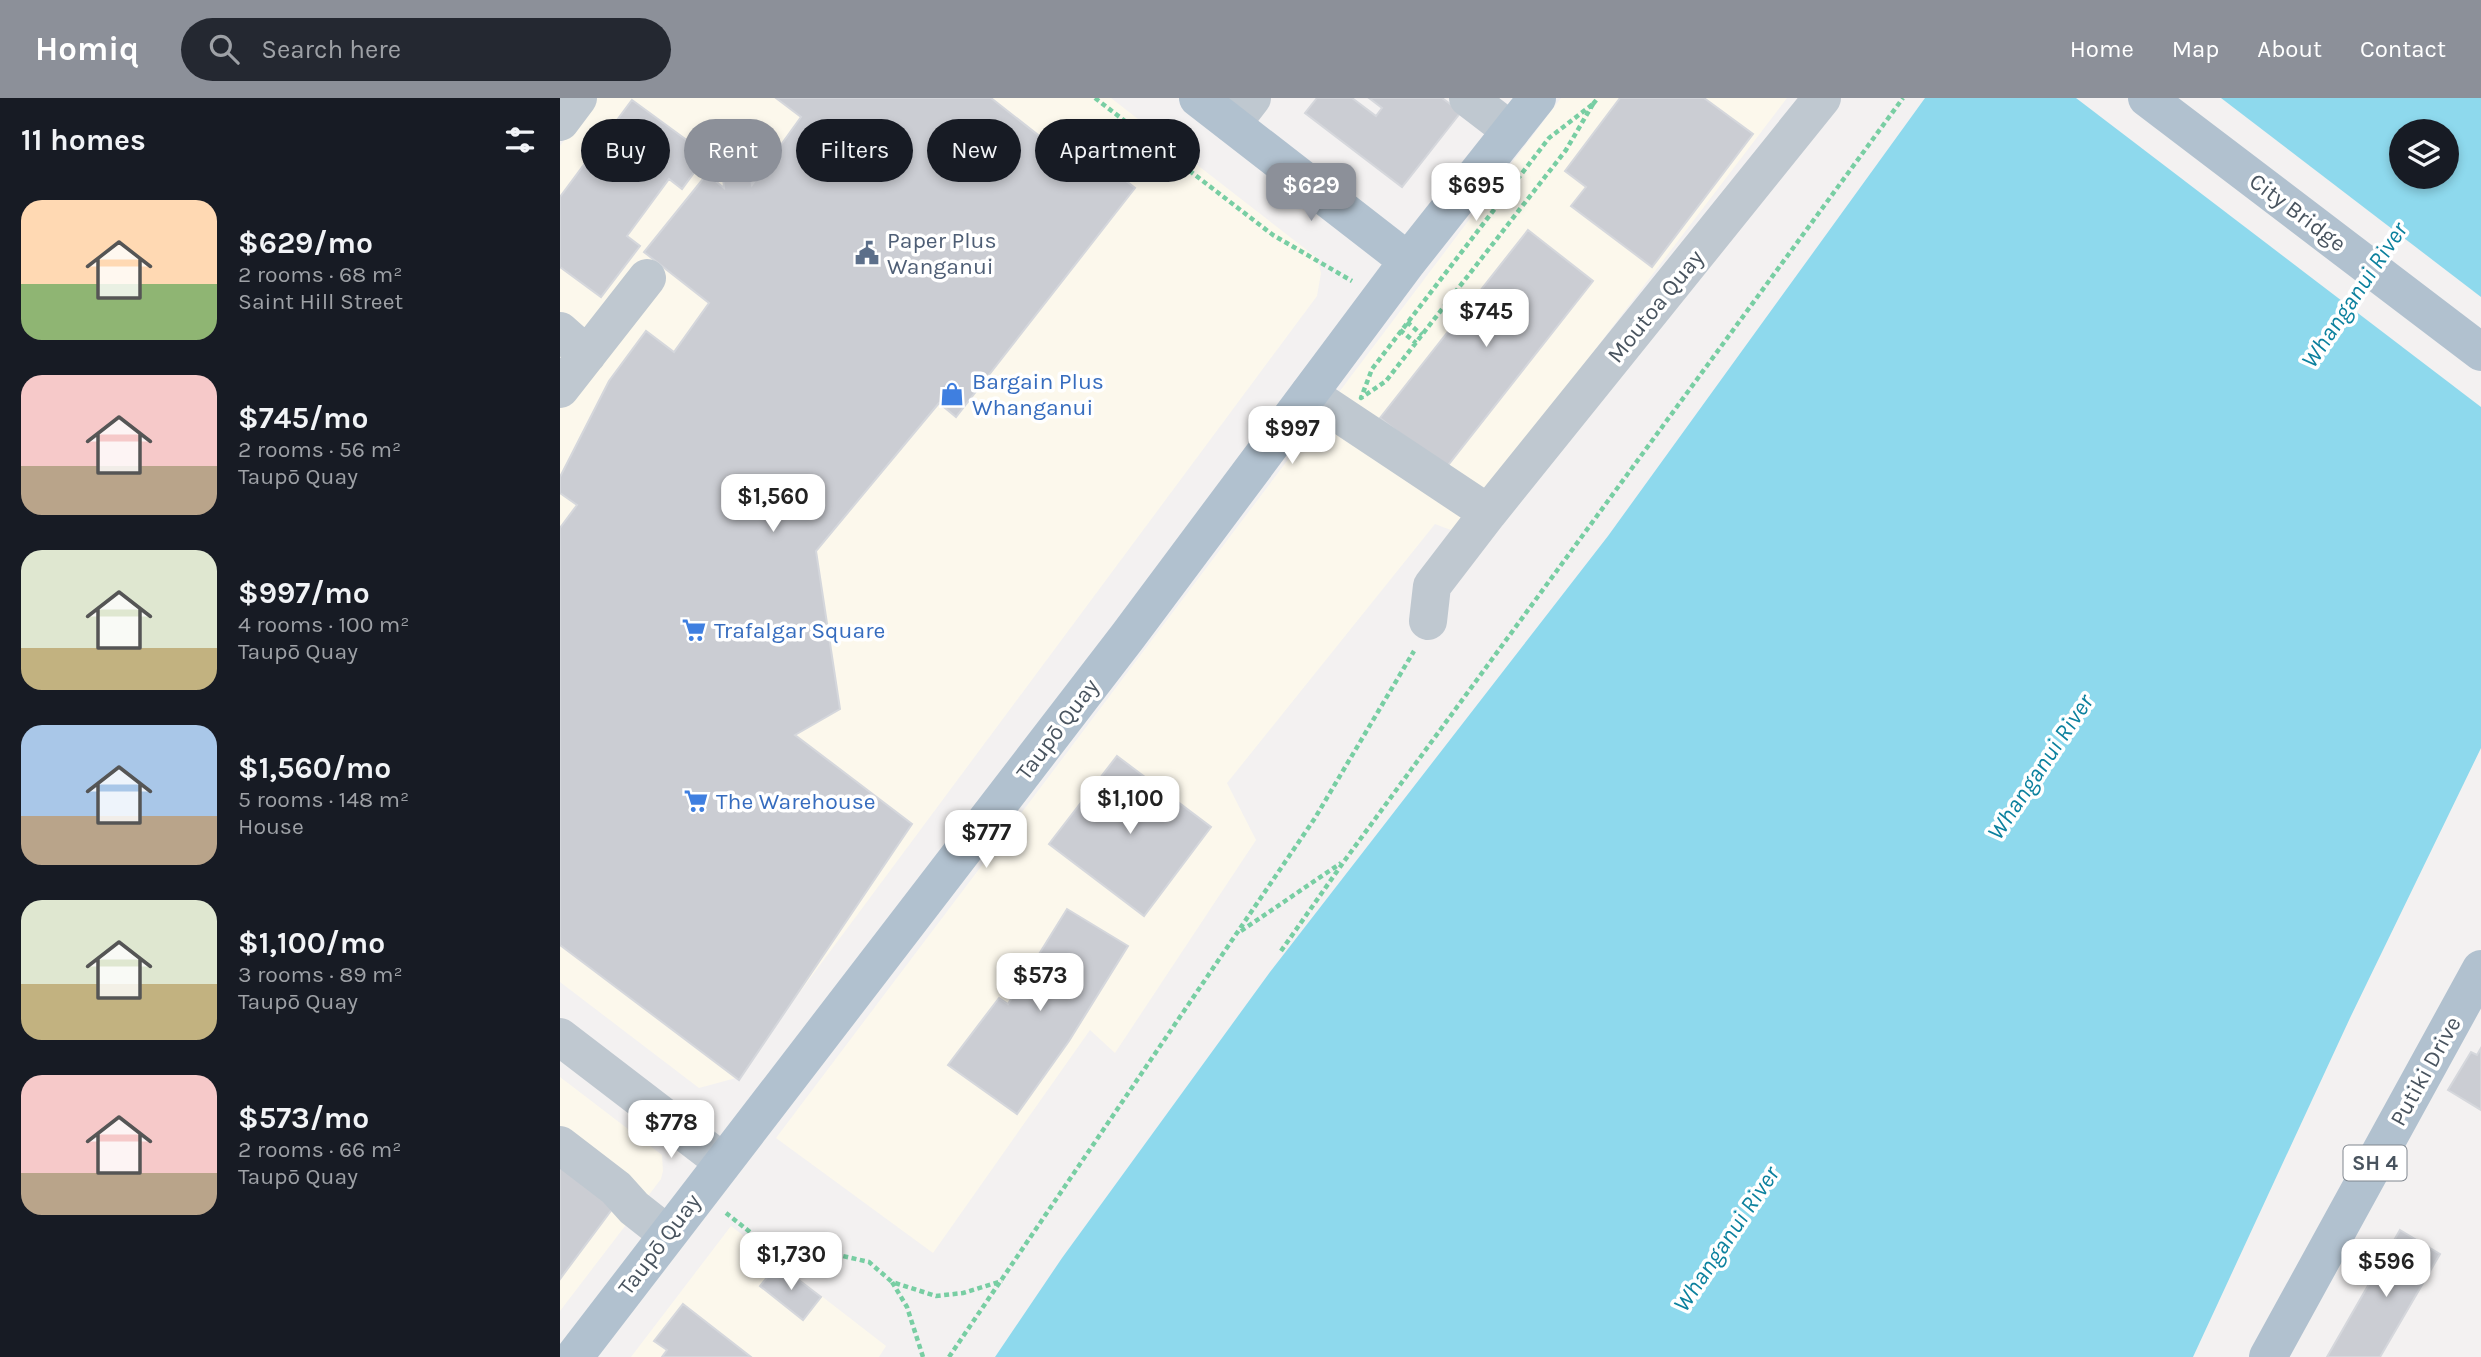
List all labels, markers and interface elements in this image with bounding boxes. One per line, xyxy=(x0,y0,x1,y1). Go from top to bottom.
search box xyxy=(181,18,671,81)
text: Homiq xyxy=(35,30,139,68)
icon: search xyxy=(205,30,243,68)
text: Search here xyxy=(261,34,401,65)
text: Home xyxy=(2070,35,2134,63)
text: Map xyxy=(2172,35,2219,63)
text: About xyxy=(2257,35,2322,63)
text: Contact xyxy=(2360,35,2446,63)
chip: Buy xyxy=(581,119,670,182)
chip: Rent xyxy=(684,119,782,182)
chip: Filters xyxy=(796,119,913,182)
chip: New xyxy=(927,119,1021,182)
chip: Apartment xyxy=(1035,119,1200,182)
map controls xyxy=(2389,119,2459,189)
button: layers xyxy=(2389,119,2459,189)
icon: filters xyxy=(501,121,539,159)
text: 11 homes xyxy=(21,122,146,158)
pin: $629 xyxy=(1270,164,1352,223)
pin: $695 xyxy=(1435,164,1517,223)
street label: City Bridge xyxy=(2244,167,2351,257)
text: $629 xyxy=(1282,172,1340,199)
text: $695 xyxy=(1447,172,1505,199)
water label: Whanganui River xyxy=(2295,216,2413,373)
text: $629/mo xyxy=(238,225,373,261)
place label: Paper Plus Wanganui xyxy=(887,227,997,280)
icon: home xyxy=(77,228,161,312)
public building icon: Paper Plus Wanganui xyxy=(853,239,881,267)
street label: Moutoa Quay xyxy=(1602,244,1709,368)
text: 2 rooms · 68 m² xyxy=(238,261,402,288)
text: Saint Hill Street xyxy=(238,288,403,315)
pin: $745 xyxy=(1445,289,1527,349)
text: $745 xyxy=(1459,298,1513,325)
place label: Bargain Plus Whanganui xyxy=(972,368,1104,421)
shop icon: Bargain Plus Whanganui xyxy=(938,380,966,408)
text: $745/mo xyxy=(238,400,369,436)
icon: home xyxy=(77,403,161,487)
pin: $997 xyxy=(1251,406,1333,466)
text: $997 xyxy=(1264,415,1320,442)
text: 2 rooms · 56 m² xyxy=(238,436,401,463)
text: Taupō Quay xyxy=(238,463,358,490)
pin: $1,560 xyxy=(716,474,830,534)
text: $1,560 xyxy=(737,483,809,510)
text: $997/mo xyxy=(238,575,370,611)
icon: home xyxy=(77,578,161,662)
text: 4 rooms · 100 m² xyxy=(238,611,410,638)
supermarket icon: Trafalgar Square xyxy=(680,616,708,644)
place label: Trafalgar Square xyxy=(714,617,885,644)
text: Taupō Quay xyxy=(238,638,358,665)
street label: Taupō Quay xyxy=(1011,673,1104,785)
water label: Whanganui River xyxy=(1981,688,2099,845)
text: $1,560/mo xyxy=(238,750,391,786)
icon: home xyxy=(77,753,161,837)
pin: $1,100 xyxy=(1073,776,1187,836)
text: $1,100 xyxy=(1096,785,1164,812)
text: 5 rooms · 148 m² xyxy=(238,786,409,813)
supermarket icon: The Warehouse xyxy=(682,787,710,815)
place label: The Warehouse xyxy=(716,788,876,815)
pin: $777 xyxy=(945,810,1027,870)
text: House xyxy=(238,813,304,840)
text: $777 xyxy=(961,819,1011,846)
text: $1,100/mo xyxy=(238,925,385,961)
icon: home xyxy=(77,928,161,1012)
pin: $573 xyxy=(999,954,1081,1013)
text: 3 rooms · 89 m² xyxy=(238,961,403,988)
text: $573 xyxy=(1013,962,1067,989)
text: Taupō Quay xyxy=(238,988,358,1015)
street label: Putiki Drive xyxy=(2384,1012,2467,1131)
text: $573/mo xyxy=(238,1100,369,1136)
pin: $778 xyxy=(630,1100,712,1160)
icon: home xyxy=(77,1103,161,1187)
text: $778 xyxy=(644,1109,698,1136)
text: 2 rooms · 66 m² xyxy=(238,1136,401,1163)
road number: SH 4 xyxy=(2344,1146,2406,1180)
water label: Whanganui River xyxy=(1667,1160,1785,1317)
text: Taupō Quay xyxy=(238,1163,358,1190)
street label: Taupō Quay xyxy=(613,1188,706,1300)
pin: $1,730 xyxy=(734,1232,848,1292)
pin: $596 xyxy=(2345,1240,2427,1299)
text: $1,730 xyxy=(756,1241,826,1268)
text: $596 xyxy=(2357,1248,2415,1275)

